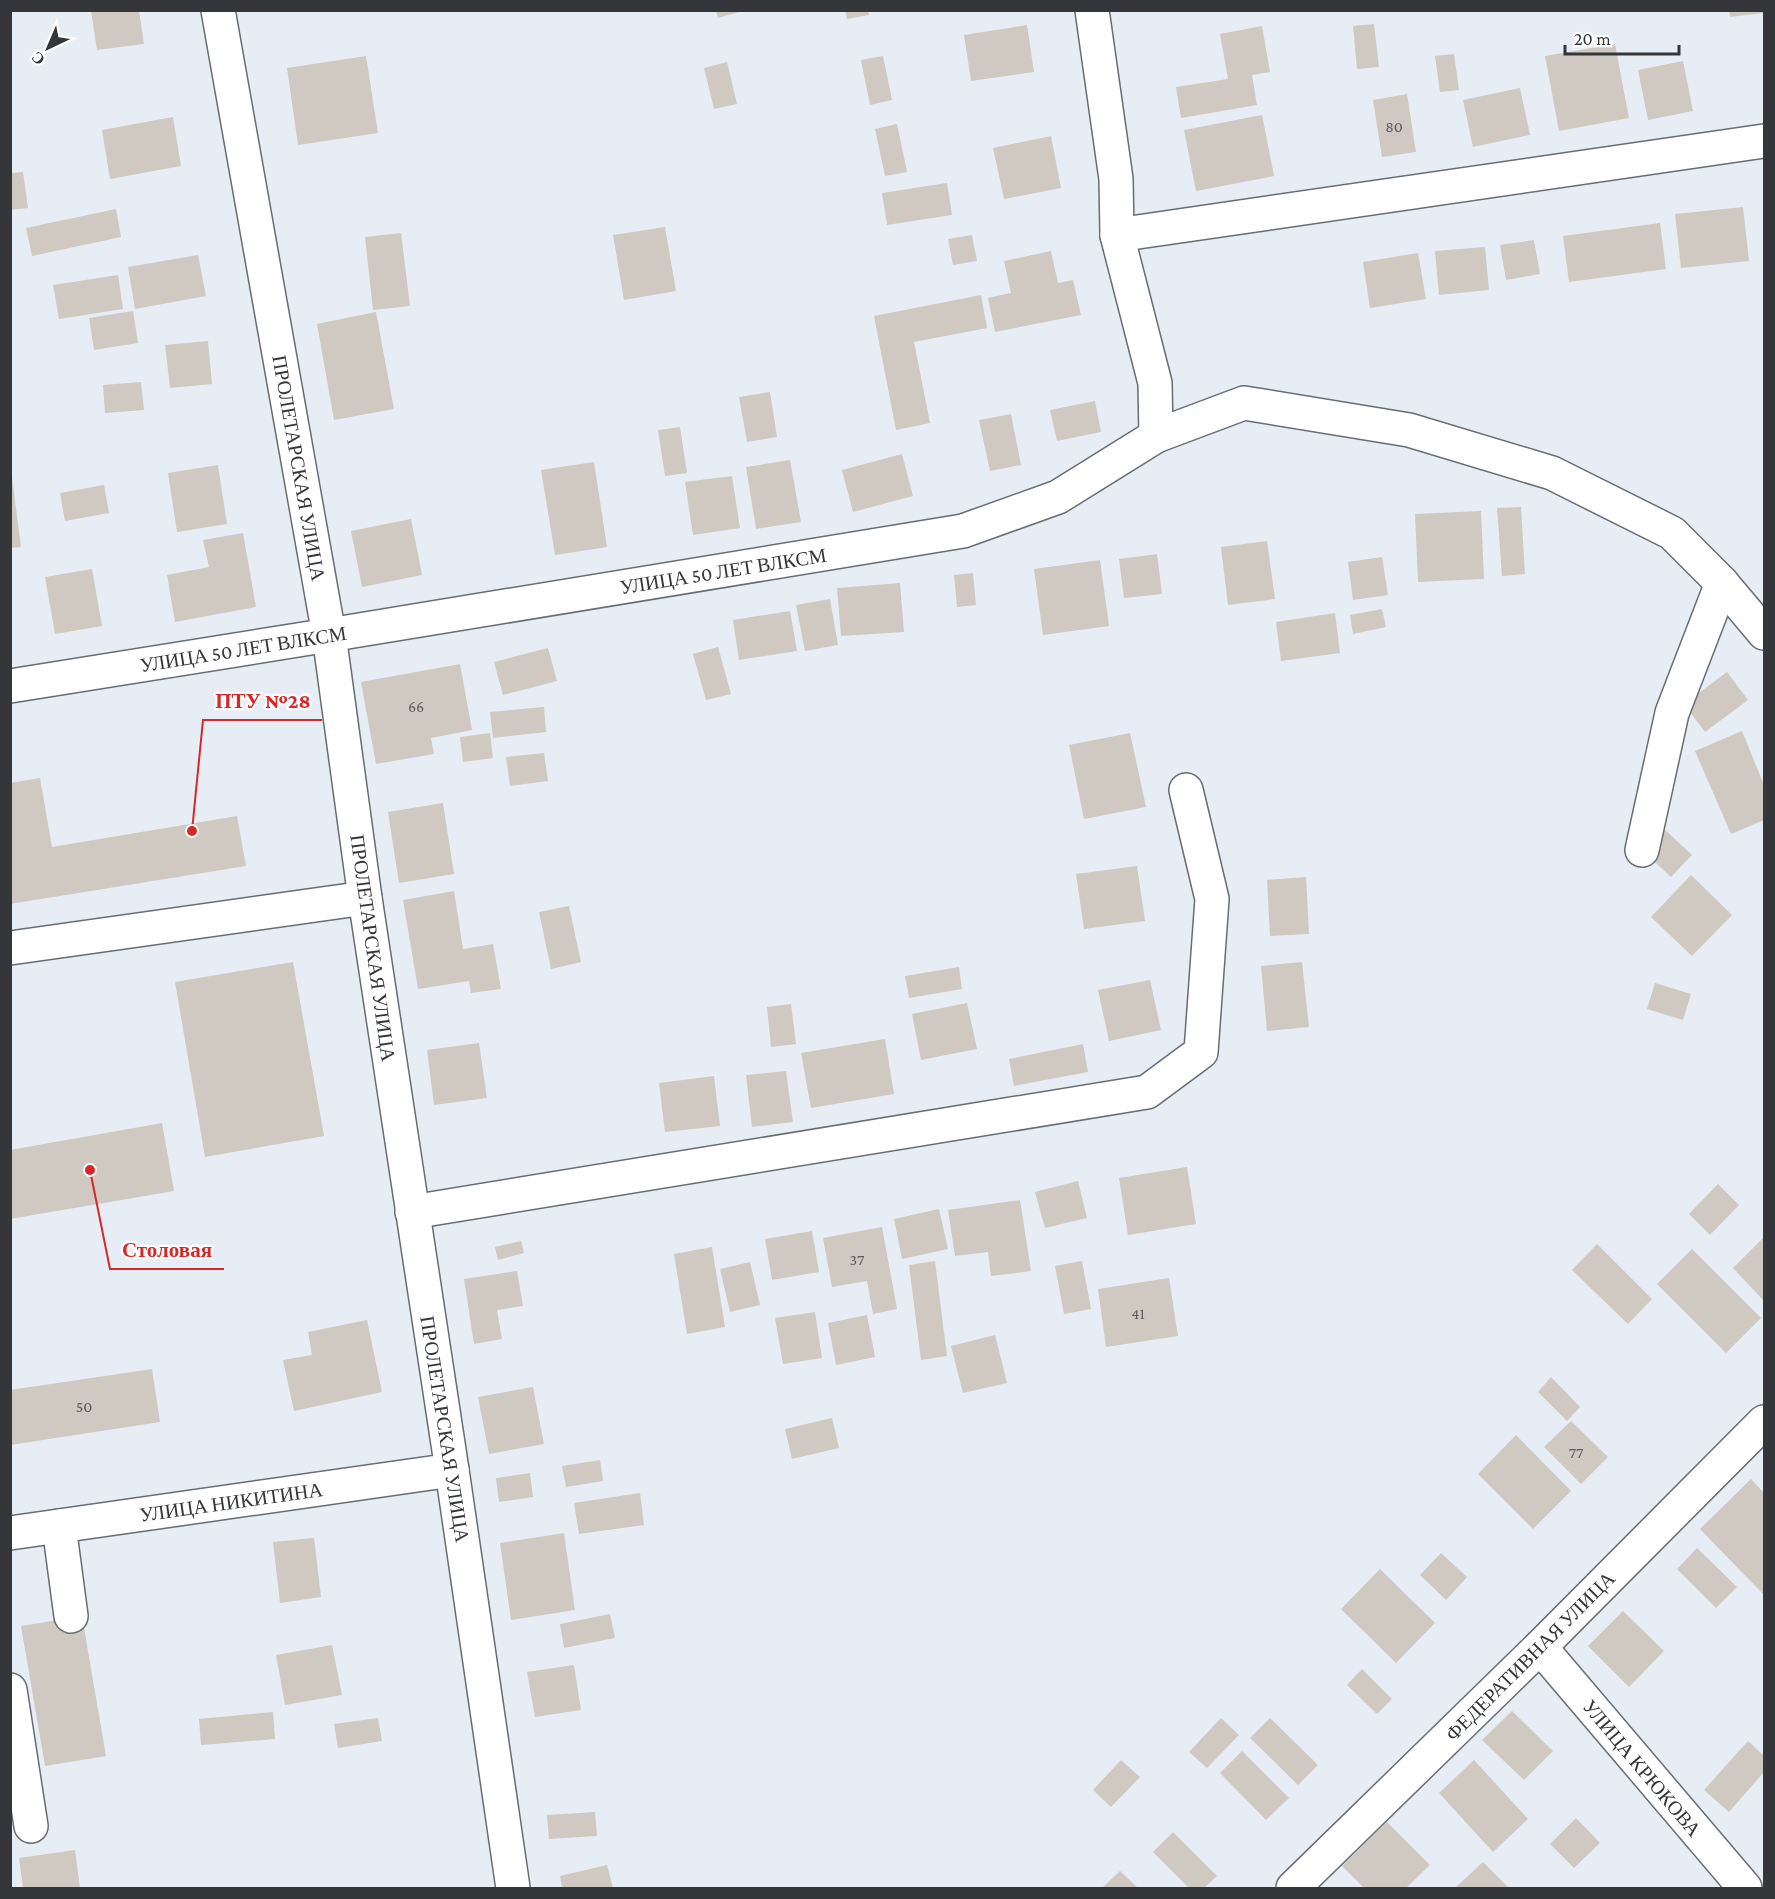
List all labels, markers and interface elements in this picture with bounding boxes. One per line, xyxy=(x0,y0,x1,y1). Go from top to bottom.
north arrow xyxy=(18,18,78,78)
scale bar xyxy=(1565,18,1679,56)
text: 20 m xyxy=(1574,29,1611,49)
text: С xyxy=(28,48,48,69)
house number: 80 xyxy=(1385,118,1403,135)
street label: ПРОЛЕТАРСКАЯ УЛИЦА xyxy=(267,353,330,583)
street label: УЛИЦА 50 ЛЕТ ВЛКСМ xyxy=(618,544,828,599)
street label: УЛИЦА 50 ЛЕТ ВЛКСМ xyxy=(138,622,348,677)
callout: ПТУ №28 xyxy=(203,681,322,720)
text: ПТУ №28 xyxy=(215,689,311,713)
house number: 66 xyxy=(408,698,424,715)
street label: ПРОЛЕТАРСКАЯ УЛИЦА xyxy=(345,833,400,1064)
callout: Столовая xyxy=(110,1230,224,1269)
text: Столовая xyxy=(122,1238,212,1262)
house number: 37 xyxy=(850,1251,865,1268)
house number: 41 xyxy=(1131,1305,1145,1322)
street label: ПРОЛЕТАРСКАЯ УЛИЦА xyxy=(415,1314,474,1545)
house number: 50 xyxy=(76,1398,92,1415)
house number: 77 xyxy=(1569,1444,1584,1461)
street label: УЛИЦА НИКИТИНА xyxy=(138,1478,325,1527)
street label: ФЕДЕРАТИВНАЯ УЛИЦА xyxy=(1441,1567,1620,1746)
street label: УЛИЦА КРЮКОВА xyxy=(1578,1695,1706,1842)

